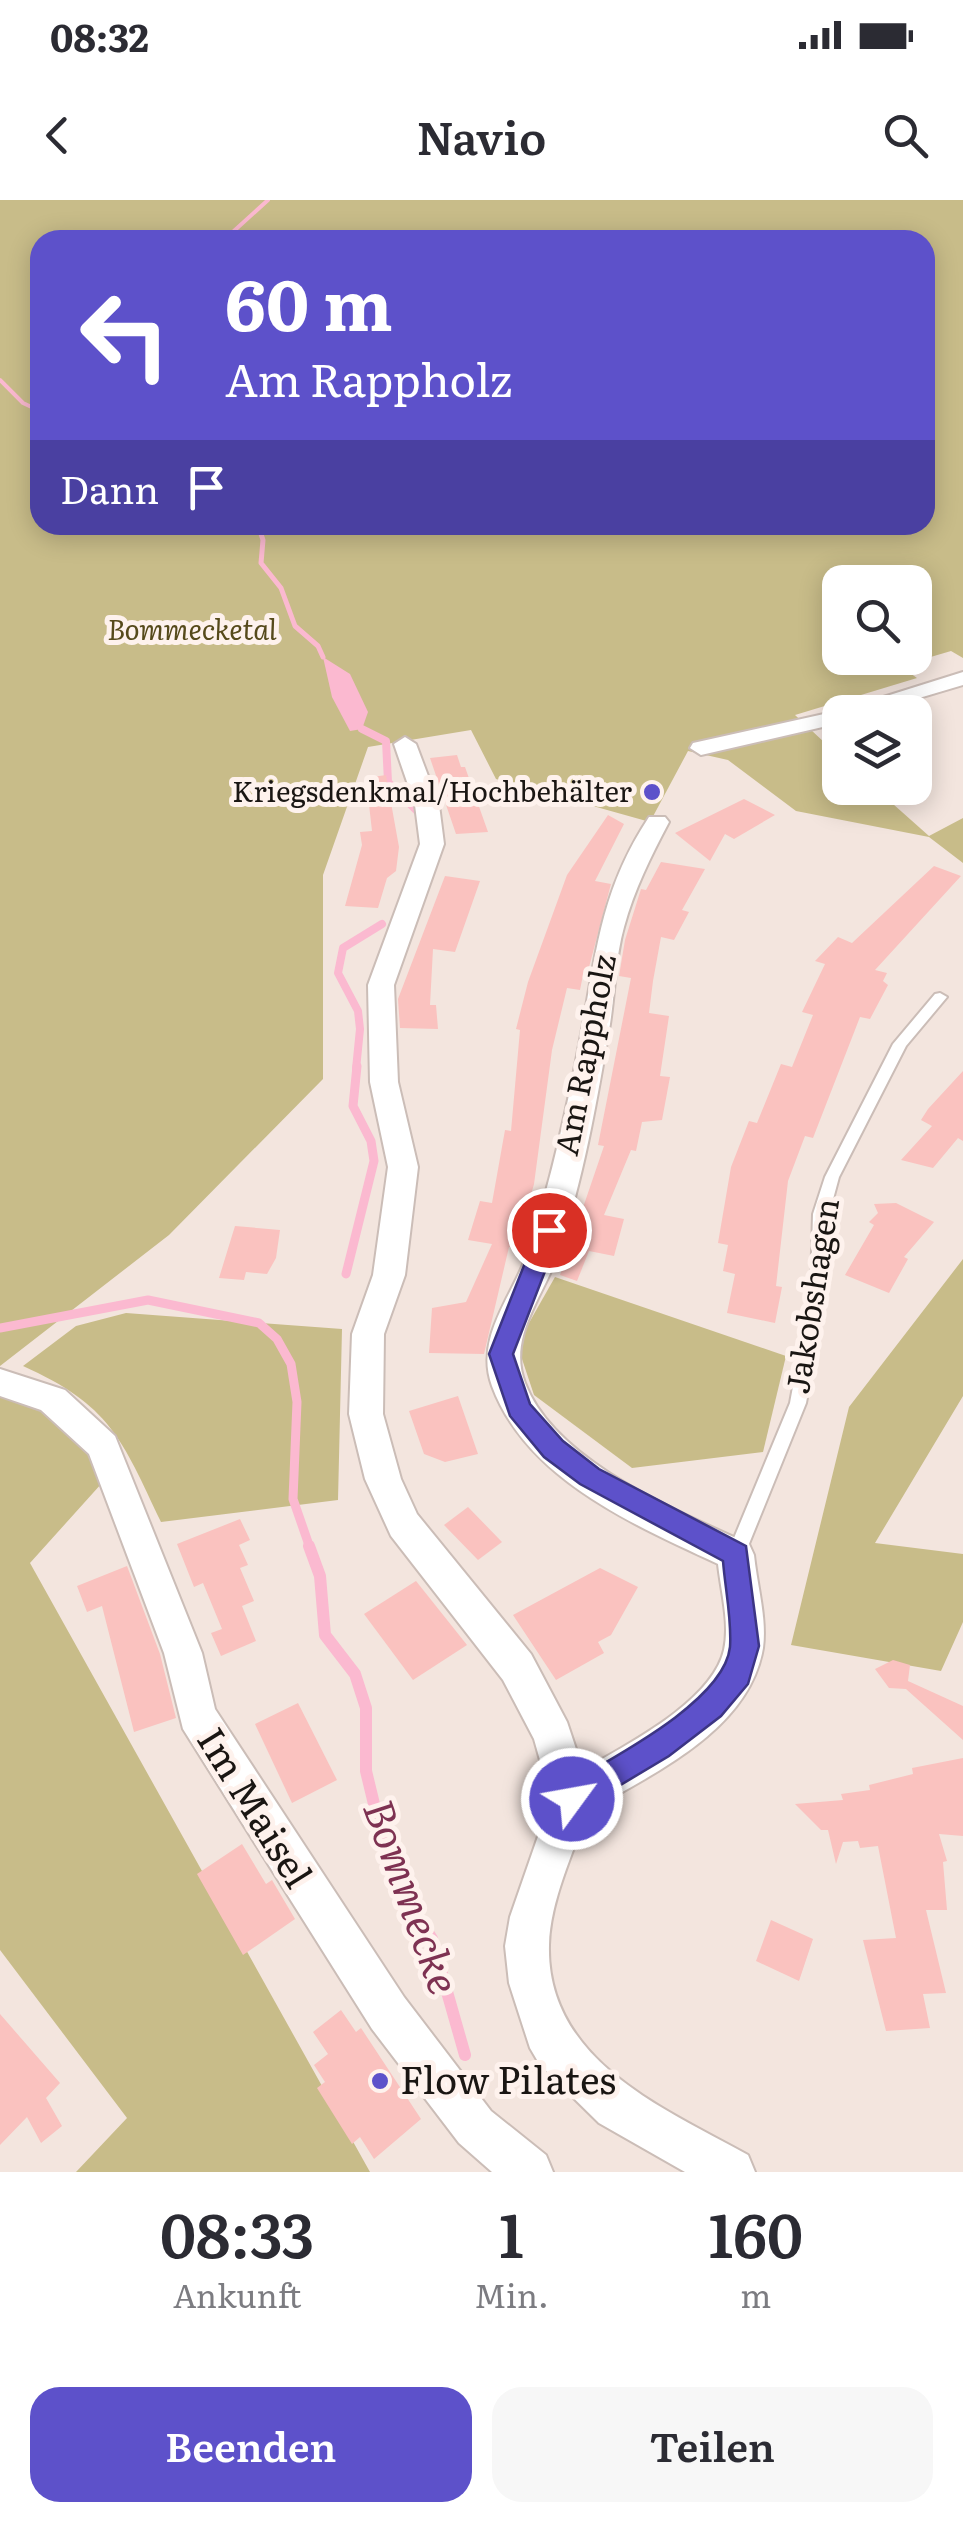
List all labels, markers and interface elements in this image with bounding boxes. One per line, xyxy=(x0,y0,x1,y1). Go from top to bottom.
text: 08:32 xyxy=(50,7,149,64)
text: Navio xyxy=(417,102,546,169)
icon: back xyxy=(30,108,85,163)
icon: search xyxy=(878,108,933,163)
text: 60 m xyxy=(225,249,393,353)
icon: left xyxy=(60,270,190,400)
text: Am Rappholz xyxy=(225,344,512,411)
text: Dann xyxy=(60,459,159,516)
icon: arrive xyxy=(179,460,234,515)
map controls xyxy=(822,565,932,805)
button: search xyxy=(822,565,932,675)
park label: Bommecketal xyxy=(107,607,277,649)
button: layers xyxy=(822,695,932,805)
place label: Kriegsdenkmal/Hochbehälter xyxy=(232,769,633,811)
marker: Kriegsdenkmal/Hochbehälter xyxy=(641,781,663,803)
street label: Am Rappholz xyxy=(540,950,626,1159)
pin xyxy=(507,1188,592,1273)
street label: Jakobshagen xyxy=(771,1194,849,1397)
icon: arrive xyxy=(522,1203,577,1258)
street label: Im Maisel xyxy=(185,1715,329,1897)
position arrow xyxy=(520,1747,624,1851)
water label: Bommecke xyxy=(350,1790,478,2002)
place label: Flow Pilates xyxy=(400,2049,616,2106)
marker: Flow Pilates xyxy=(369,2070,391,2092)
text: 08:33 xyxy=(160,2187,314,2276)
text: 1 xyxy=(499,2187,524,2276)
text: 160 xyxy=(708,2187,803,2276)
text: Ankunft xyxy=(173,2270,301,2318)
text: Min. xyxy=(474,2270,549,2318)
text: m xyxy=(740,2270,771,2318)
button: Beenden xyxy=(30,2387,472,2502)
button: Teilen xyxy=(492,2387,933,2502)

